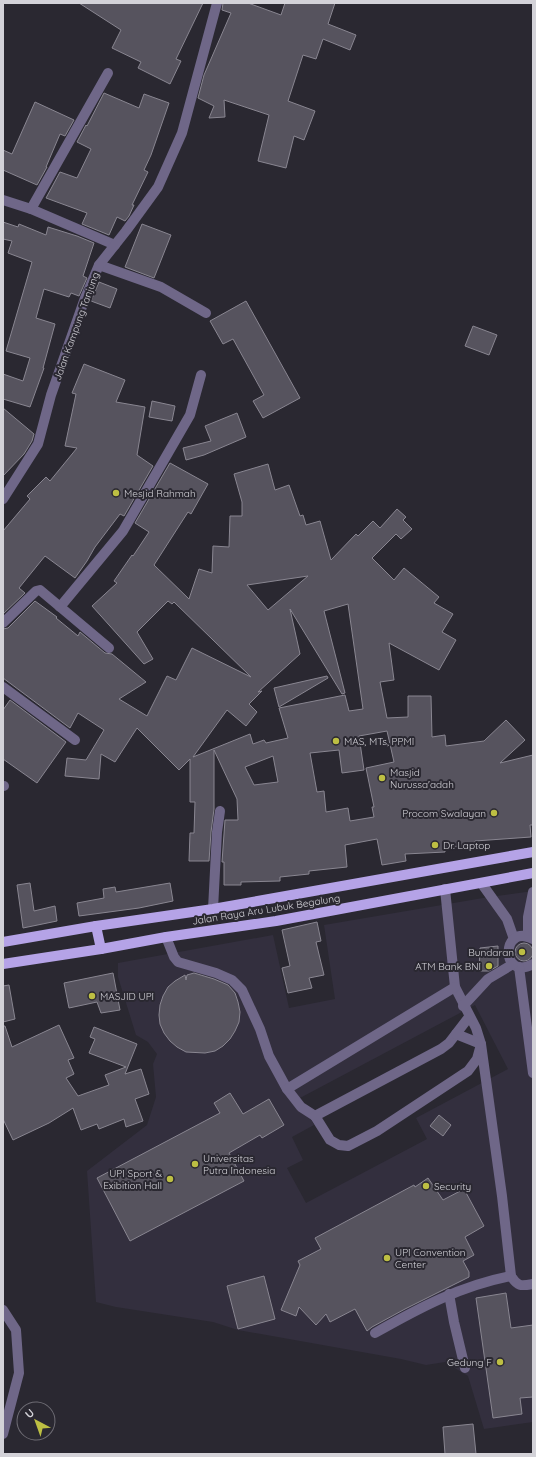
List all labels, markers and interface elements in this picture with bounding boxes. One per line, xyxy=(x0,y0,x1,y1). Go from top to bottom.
street label: Jalan Kampung Tanjung xyxy=(51,270,102,382)
place label: Mesjid Rahmah xyxy=(124,487,196,500)
marker: Mesjid Rahmah xyxy=(111,488,121,498)
place label: MAS, MTs, PPMI xyxy=(344,735,414,748)
marker: MAS, MTs, PPMI xyxy=(331,736,341,746)
place label: Masjid Nurussa'adah xyxy=(390,766,454,791)
marker: Masjid Nurussa'adah xyxy=(377,773,387,783)
place label: Procom Swalayan xyxy=(402,807,486,820)
marker: Procom Swalayan xyxy=(489,808,499,818)
place label: Dr. Laptop xyxy=(443,839,490,852)
marker: Dr. Laptop xyxy=(430,840,440,850)
street label: Jalan Raya Aru Lubuk Begalung xyxy=(191,891,341,928)
place label: Bundaran xyxy=(468,946,514,959)
marker: Bundaran xyxy=(517,947,527,957)
place label: ATM Bank BNI xyxy=(415,960,481,973)
marker: ATM Bank BNI xyxy=(484,961,494,971)
place label: MASJID UPI xyxy=(100,990,154,1003)
marker: MASJID UPI xyxy=(87,991,97,1001)
place label: Universitas Putra Indonesia xyxy=(203,1152,275,1177)
marker: Universitas Putra Indonesia xyxy=(190,1159,200,1169)
place label: UPI Sport & Exibition Hall xyxy=(103,1167,162,1192)
marker: UPI Sport & Exibition Hall xyxy=(165,1174,175,1184)
place label: Security xyxy=(434,1180,471,1193)
marker: Security xyxy=(421,1181,431,1191)
place label: UPI Convention Center xyxy=(395,1246,466,1271)
marker: UPI Convention Center xyxy=(382,1253,392,1263)
place label: Gedung F xyxy=(447,1356,492,1369)
marker: Gedung F xyxy=(495,1357,505,1367)
north arrow xyxy=(16,1401,56,1441)
text: U xyxy=(22,1406,37,1421)

